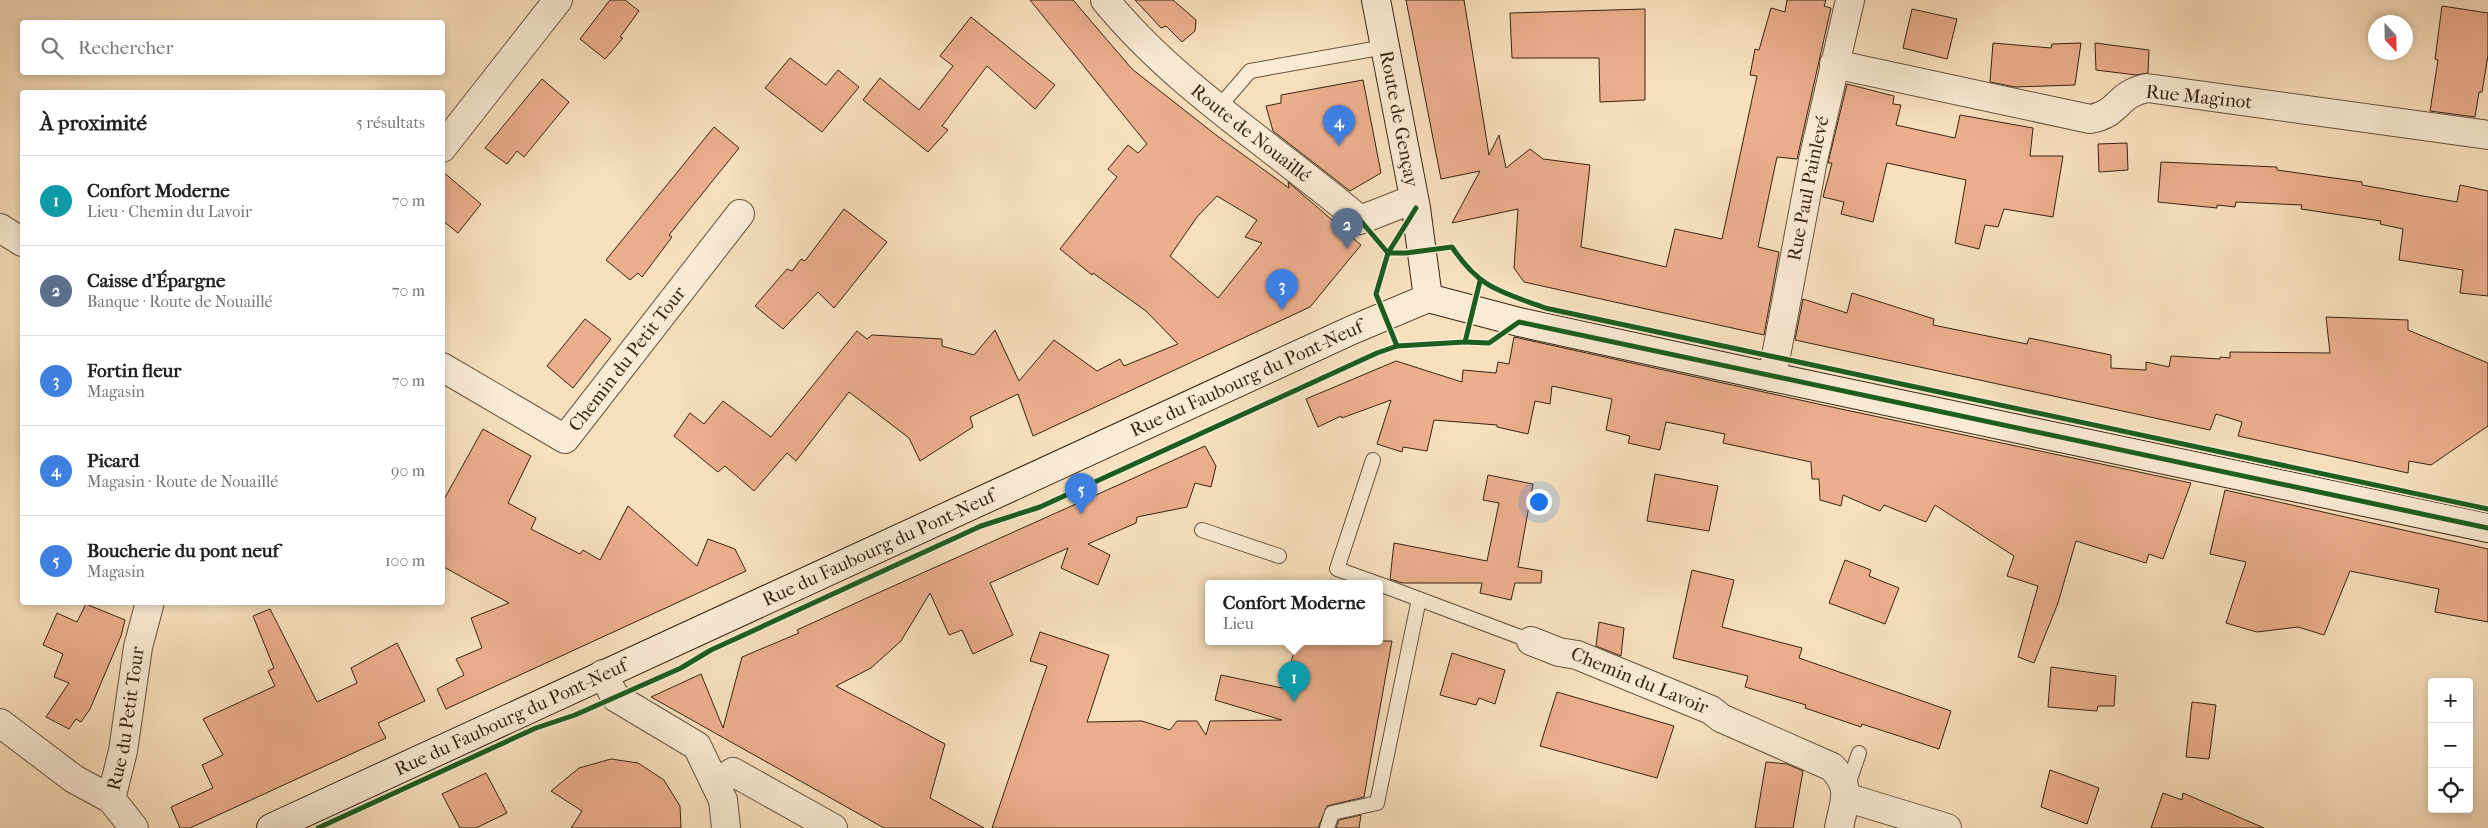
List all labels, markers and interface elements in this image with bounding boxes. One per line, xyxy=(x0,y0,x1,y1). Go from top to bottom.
north arrow xyxy=(2368,15,2413,60)
search box xyxy=(20,20,445,75)
icon: search xyxy=(38,34,66,62)
text: Rechercher xyxy=(78,37,174,59)
street label: Route de Gençay xyxy=(1375,49,1423,190)
street label: Route de Nouaillé xyxy=(1186,79,1315,187)
street label: Rue Maginot xyxy=(2145,80,2254,114)
pin: 4 xyxy=(1323,105,1355,146)
text: À proximité xyxy=(40,111,147,135)
text: 5 résultats xyxy=(356,113,425,132)
street label: Rue Paul Painlevé xyxy=(1783,114,1834,263)
text: Confort Moderne xyxy=(87,180,230,202)
text: 1 xyxy=(53,191,59,210)
text: 70 m xyxy=(392,191,425,210)
text: Lieu · Chemin du Lavoir xyxy=(87,202,252,221)
pin: 2 xyxy=(1331,208,1363,249)
pin: 3 xyxy=(1266,269,1298,310)
text: Caisse d'Épargne xyxy=(87,270,225,292)
text: 2 xyxy=(52,281,60,300)
text: 70 m xyxy=(392,281,425,300)
street label: Chemin du Petit Tour xyxy=(564,281,691,436)
text: Banque · Route de Nouaillé xyxy=(87,292,272,311)
street label: Rue du Faubourg du Pont-Neuf xyxy=(1127,314,1369,442)
text: Fortin fleur xyxy=(87,360,181,382)
text: 3 xyxy=(53,371,59,390)
text: 70 m xyxy=(392,371,425,390)
text: Magasin xyxy=(87,382,145,401)
text: Picard xyxy=(87,450,139,472)
text: 4 xyxy=(51,461,61,480)
text: 90 m xyxy=(391,461,425,480)
text: Magasin · Route de Nouaillé xyxy=(87,472,278,491)
pin: 5 xyxy=(1065,473,1097,514)
street label: Rue du Faubourg du Pont-Neuf xyxy=(759,483,1002,611)
your location xyxy=(1526,489,1552,515)
text: Boucherie du pont neuf xyxy=(87,540,279,562)
text: 5 xyxy=(53,551,59,570)
text: 100 m xyxy=(385,551,425,570)
text: Magasin xyxy=(87,562,145,581)
popup xyxy=(1205,580,1383,645)
text: Confort Moderne xyxy=(1223,592,1365,614)
text: Lieu xyxy=(1223,614,1254,633)
street label: Chemin du Lavoir xyxy=(1568,643,1713,719)
street label: Rue du Petit Tour xyxy=(103,644,149,793)
street label: Rue du Faubourg du Pont-Neuf xyxy=(391,653,634,781)
pin: 1 xyxy=(1278,661,1310,702)
map controls xyxy=(2428,678,2473,813)
button: + xyxy=(2428,678,2473,723)
button: − xyxy=(2428,723,2473,768)
button: locate xyxy=(2428,768,2473,813)

